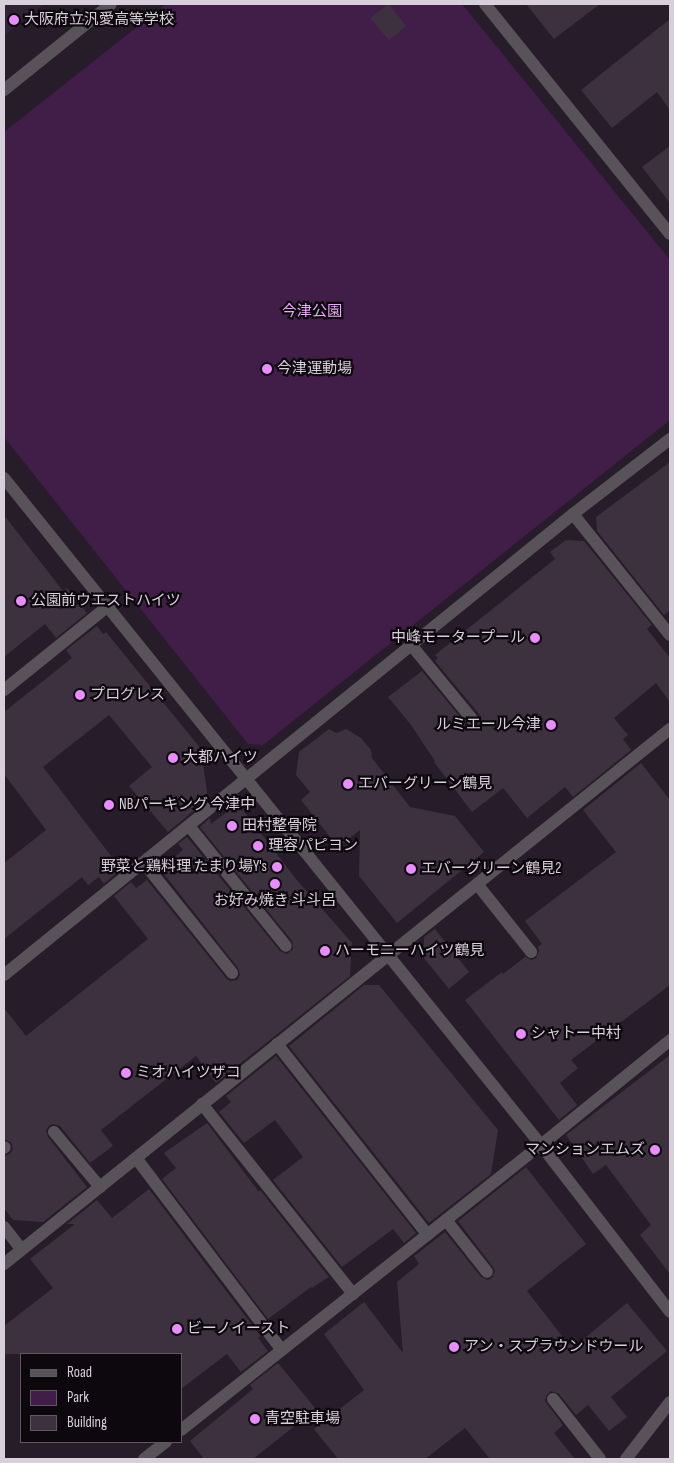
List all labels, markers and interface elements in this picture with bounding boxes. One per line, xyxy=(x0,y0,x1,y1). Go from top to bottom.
place label: 大阪府立汎愛高等学校 xyxy=(24,11,174,29)
marker: 大阪府立汎愛高等学校 xyxy=(8,14,20,26)
park label: 今津公園 xyxy=(282,303,342,321)
place label: 今津運動場 xyxy=(277,360,352,378)
marker: 今津運動場 xyxy=(261,363,273,375)
place label: 公園前ウエストハイツ xyxy=(31,592,181,610)
marker: 公園前ウエストハイツ xyxy=(15,595,27,607)
place label: 中峰モータープール xyxy=(390,629,525,647)
marker: 中峰モータープール xyxy=(529,632,541,644)
place label: プログレス xyxy=(90,686,165,704)
marker: プログレス xyxy=(74,689,86,701)
place label: ルミエール今津 xyxy=(436,716,541,734)
marker: ルミエール今津 xyxy=(545,719,557,731)
place label: 大都ハイツ xyxy=(183,749,258,767)
marker: 大都ハイツ xyxy=(167,752,179,764)
place label: エバーグリーン鶴見 xyxy=(358,775,493,793)
marker: エバーグリーン鶴見 xyxy=(342,778,354,790)
place label: NBパーキング 今津中 xyxy=(119,796,256,814)
marker: NBパーキング 今津中 xyxy=(103,799,115,811)
place label: 田村整骨院 xyxy=(242,817,317,835)
marker: 田村整骨院 xyxy=(226,820,238,832)
place label: 理容パピヨン xyxy=(268,837,358,855)
marker: 理容パピヨン xyxy=(252,840,264,852)
place label: 野菜と鶏料理 たまり場Y's xyxy=(101,858,267,876)
place label: エバーグリーン鶴見2 xyxy=(421,860,562,878)
marker: 野菜と鶏料理 たまり場Y's xyxy=(271,861,283,873)
marker: エバーグリーン鶴見2 xyxy=(405,863,417,875)
marker: お好み焼き 斗斗呂 xyxy=(269,878,281,890)
place label: お好み焼き 斗斗呂 xyxy=(214,892,336,910)
place label: ハーモニーハイツ鶴見 xyxy=(335,942,485,960)
marker: ハーモニーハイツ鶴見 xyxy=(319,945,331,957)
place label: シャトー中村 xyxy=(531,1025,621,1043)
marker: シャトー中村 xyxy=(515,1028,527,1040)
place label: ミオハイツザコ xyxy=(136,1064,241,1082)
marker: ミオハイツザコ xyxy=(120,1067,132,1079)
place label: マンションエムズ xyxy=(525,1141,645,1159)
marker: マンションエムズ xyxy=(649,1144,661,1156)
place label: ビーノイースト xyxy=(187,1320,292,1338)
marker: ビーノイースト xyxy=(171,1323,183,1335)
place label: アン・スプラウンドウール xyxy=(464,1338,644,1356)
marker: アン・スプラウンドウール xyxy=(448,1341,460,1353)
legend xyxy=(20,1353,182,1443)
text: Road xyxy=(67,1363,92,1382)
text: Park xyxy=(67,1388,89,1407)
place label: 青空駐車場 xyxy=(265,1410,340,1428)
text: Building xyxy=(67,1413,107,1432)
marker: 青空駐車場 xyxy=(249,1413,261,1425)

